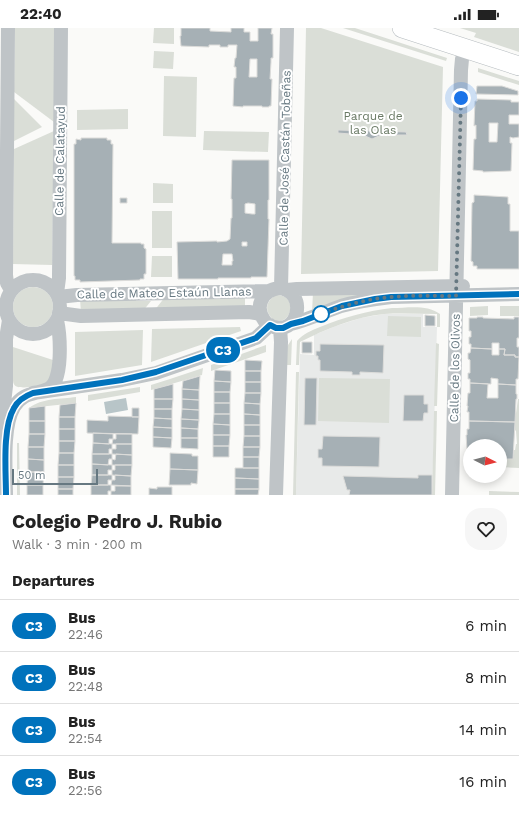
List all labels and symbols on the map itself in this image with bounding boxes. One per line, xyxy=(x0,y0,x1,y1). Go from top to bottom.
street label: Calle de José Castán Tobeñas xyxy=(276,70,294,246)
your location xyxy=(451,88,471,108)
street label: Calle de Calatayud xyxy=(52,106,68,216)
park label: Parque de las Olas xyxy=(343,109,403,137)
street label: Calle de Mateo Estaún Llanas xyxy=(76,284,252,302)
unlabelled marker xyxy=(312,305,330,323)
street label: Calle de los Olivos xyxy=(447,313,463,423)
line badge: C3 xyxy=(205,337,241,363)
north arrow xyxy=(463,439,507,483)
scale bar xyxy=(12,467,98,486)

